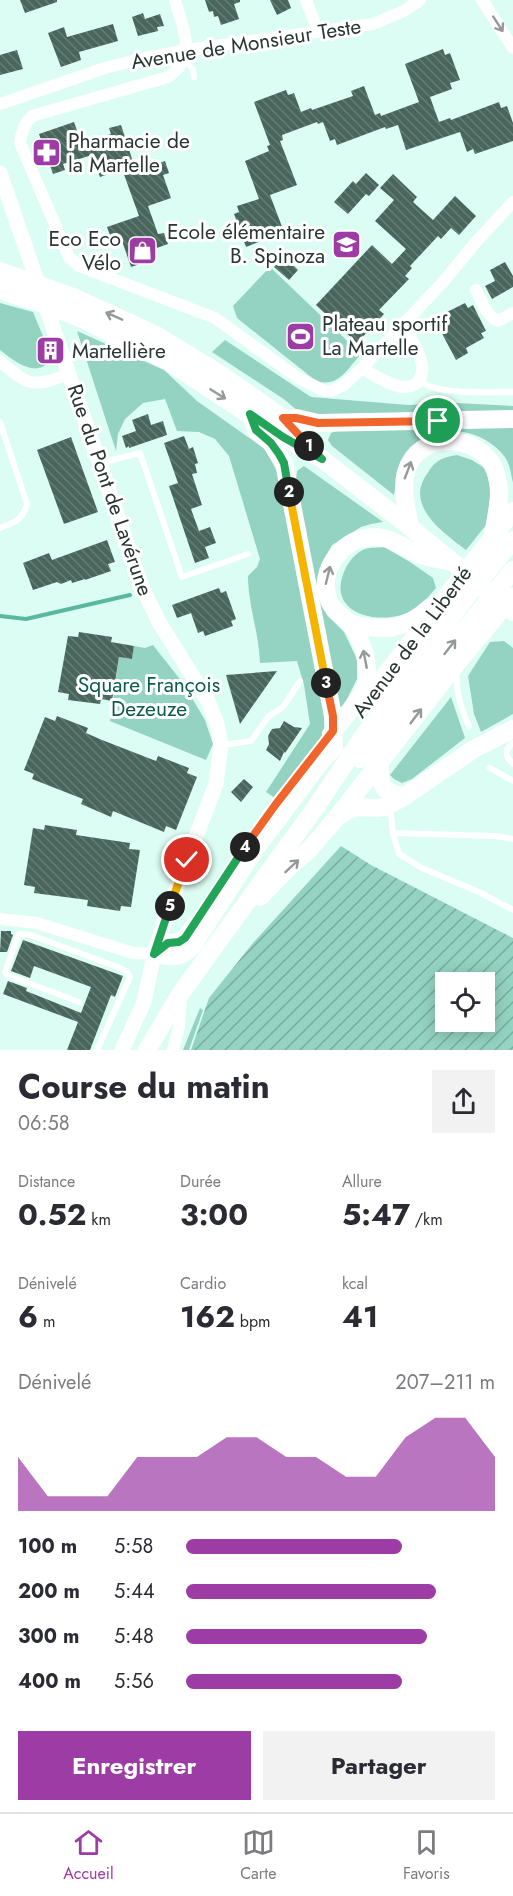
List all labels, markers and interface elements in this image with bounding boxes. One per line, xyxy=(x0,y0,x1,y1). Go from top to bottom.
street label: Avenue de Monsieur Teste xyxy=(129,11,363,77)
one-way arrow xyxy=(492,15,504,32)
place label: Pharmacie de la Martelle xyxy=(68,126,190,180)
pharmacy icon: Pharmacie de la Martelle xyxy=(31,137,63,169)
place label: Ecole élémentaire B. Spinoza xyxy=(167,217,325,271)
place label: Eco Eco Vélo xyxy=(49,224,121,278)
school or university icon: Ecole élémentaire B. Spinoza xyxy=(330,228,362,260)
shop icon: Eco Eco Vélo xyxy=(126,235,158,267)
one-way arrow xyxy=(106,309,124,321)
place label: Plateau sportif La Martelle xyxy=(322,309,448,363)
sports icon: Plateau sportif La Martelle xyxy=(285,320,317,352)
building icon: Martellière xyxy=(35,335,67,367)
place label: Martellière xyxy=(72,336,166,366)
street label: Rue du Pont de Lavérune xyxy=(60,380,160,600)
one-way arrow xyxy=(209,388,226,400)
pin xyxy=(412,395,463,446)
icon: arrive xyxy=(421,404,454,437)
pin: 1 xyxy=(294,431,324,461)
text: 1 xyxy=(305,434,313,457)
one-way arrow xyxy=(404,461,415,480)
pin: 2 xyxy=(274,477,304,507)
text: 2 xyxy=(284,480,294,503)
street label: Avenue de la Liberté xyxy=(345,560,479,724)
one-way arrow xyxy=(323,566,334,585)
one-way arrow xyxy=(443,639,456,655)
one-way arrow xyxy=(359,649,370,669)
pin: 3 xyxy=(311,668,341,698)
park label: Square François Dezeuze xyxy=(78,670,220,724)
text: 3 xyxy=(321,671,331,694)
one-way arrow xyxy=(410,709,423,725)
pin: 4 xyxy=(230,832,260,862)
pin xyxy=(161,834,212,885)
text: 4 xyxy=(239,835,251,858)
icon: check xyxy=(170,843,203,876)
one-way arrow xyxy=(284,859,299,873)
pin: 5 xyxy=(155,891,185,921)
text: 5 xyxy=(165,894,175,917)
map controls xyxy=(435,972,495,1032)
button: locate xyxy=(435,972,495,1032)
text: Course du matin xyxy=(18,1063,270,1110)
button: share xyxy=(432,1070,495,1133)
text: 06:58 xyxy=(18,1109,70,1138)
text: Distance xyxy=(18,1170,75,1193)
text: Durée xyxy=(180,1170,221,1193)
text: Allure xyxy=(342,1170,382,1193)
text: 0.52 xyxy=(18,1193,87,1236)
text: 3:00 xyxy=(180,1193,248,1236)
text: 5:47 xyxy=(342,1193,410,1236)
text: km xyxy=(87,1208,111,1231)
text: /km xyxy=(410,1208,443,1231)
text: Dénivelé xyxy=(18,1272,77,1295)
text: Cardio xyxy=(180,1272,226,1295)
text: kcal xyxy=(342,1272,368,1295)
text: 6 xyxy=(18,1295,38,1338)
text: 162 xyxy=(180,1295,235,1338)
text: 41 xyxy=(342,1295,378,1338)
text: m xyxy=(38,1310,55,1333)
text: bpm xyxy=(235,1310,271,1333)
text: Dénivelé xyxy=(18,1368,91,1397)
text: 207–211 m xyxy=(395,1368,495,1397)
text: 100 m xyxy=(18,1532,77,1561)
text: 5:58 xyxy=(114,1532,153,1561)
text: 200 m xyxy=(18,1577,80,1606)
text: 5:44 xyxy=(114,1577,155,1606)
text: 300 m xyxy=(18,1622,79,1651)
text: 5:48 xyxy=(114,1622,154,1651)
text: 400 m xyxy=(18,1667,81,1696)
text: 5:56 xyxy=(114,1667,154,1696)
button: Enregistrer xyxy=(18,1731,251,1800)
button: Partager xyxy=(263,1731,495,1800)
tab: Accueil xyxy=(63,1826,114,1885)
tab: Carte xyxy=(240,1826,276,1885)
tab: Favoris xyxy=(403,1826,450,1885)

